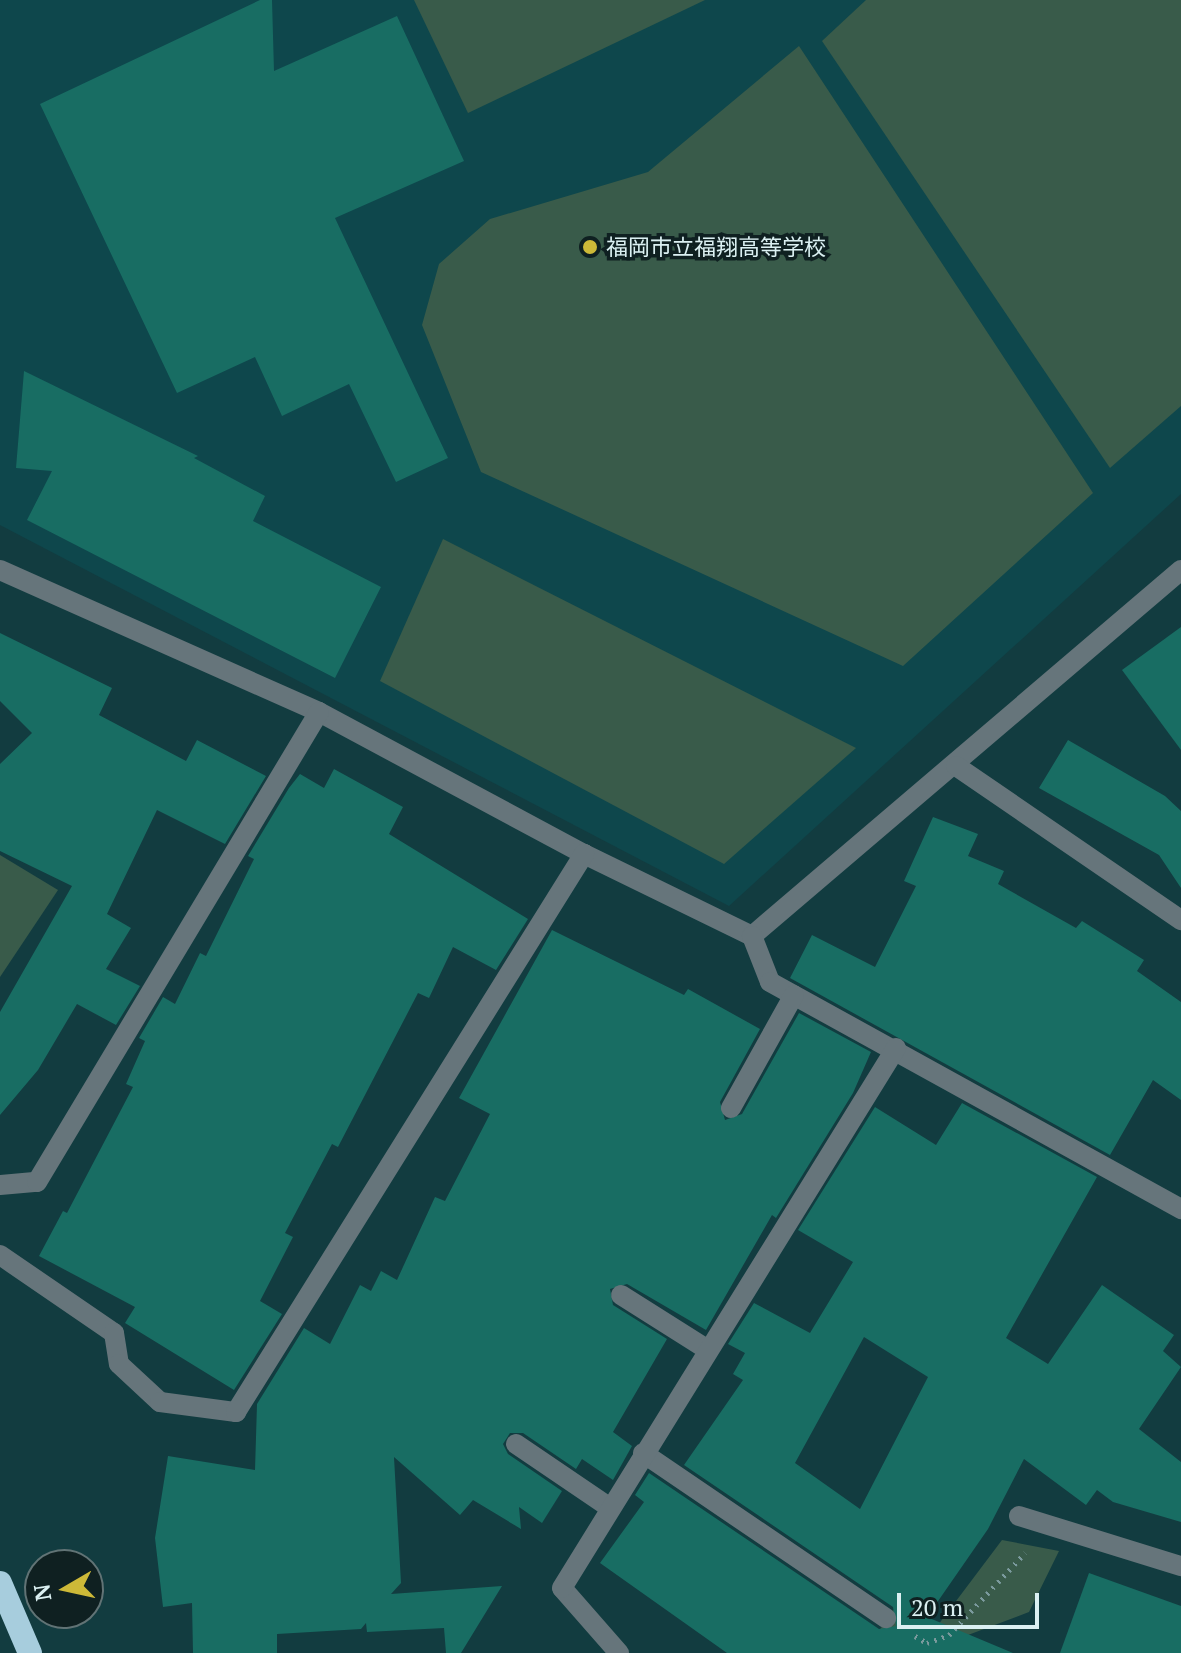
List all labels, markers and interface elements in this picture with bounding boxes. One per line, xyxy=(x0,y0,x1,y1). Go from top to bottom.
place label: 福岡市立福翔高等学校 xyxy=(606,234,826,260)
marker: 福岡市立福翔高等学校 xyxy=(581,238,599,256)
north arrow xyxy=(24,1549,104,1629)
scale bar xyxy=(901,1577,1043,1627)
text: N xyxy=(26,1582,57,1603)
text: 20 m xyxy=(911,1591,963,1623)

